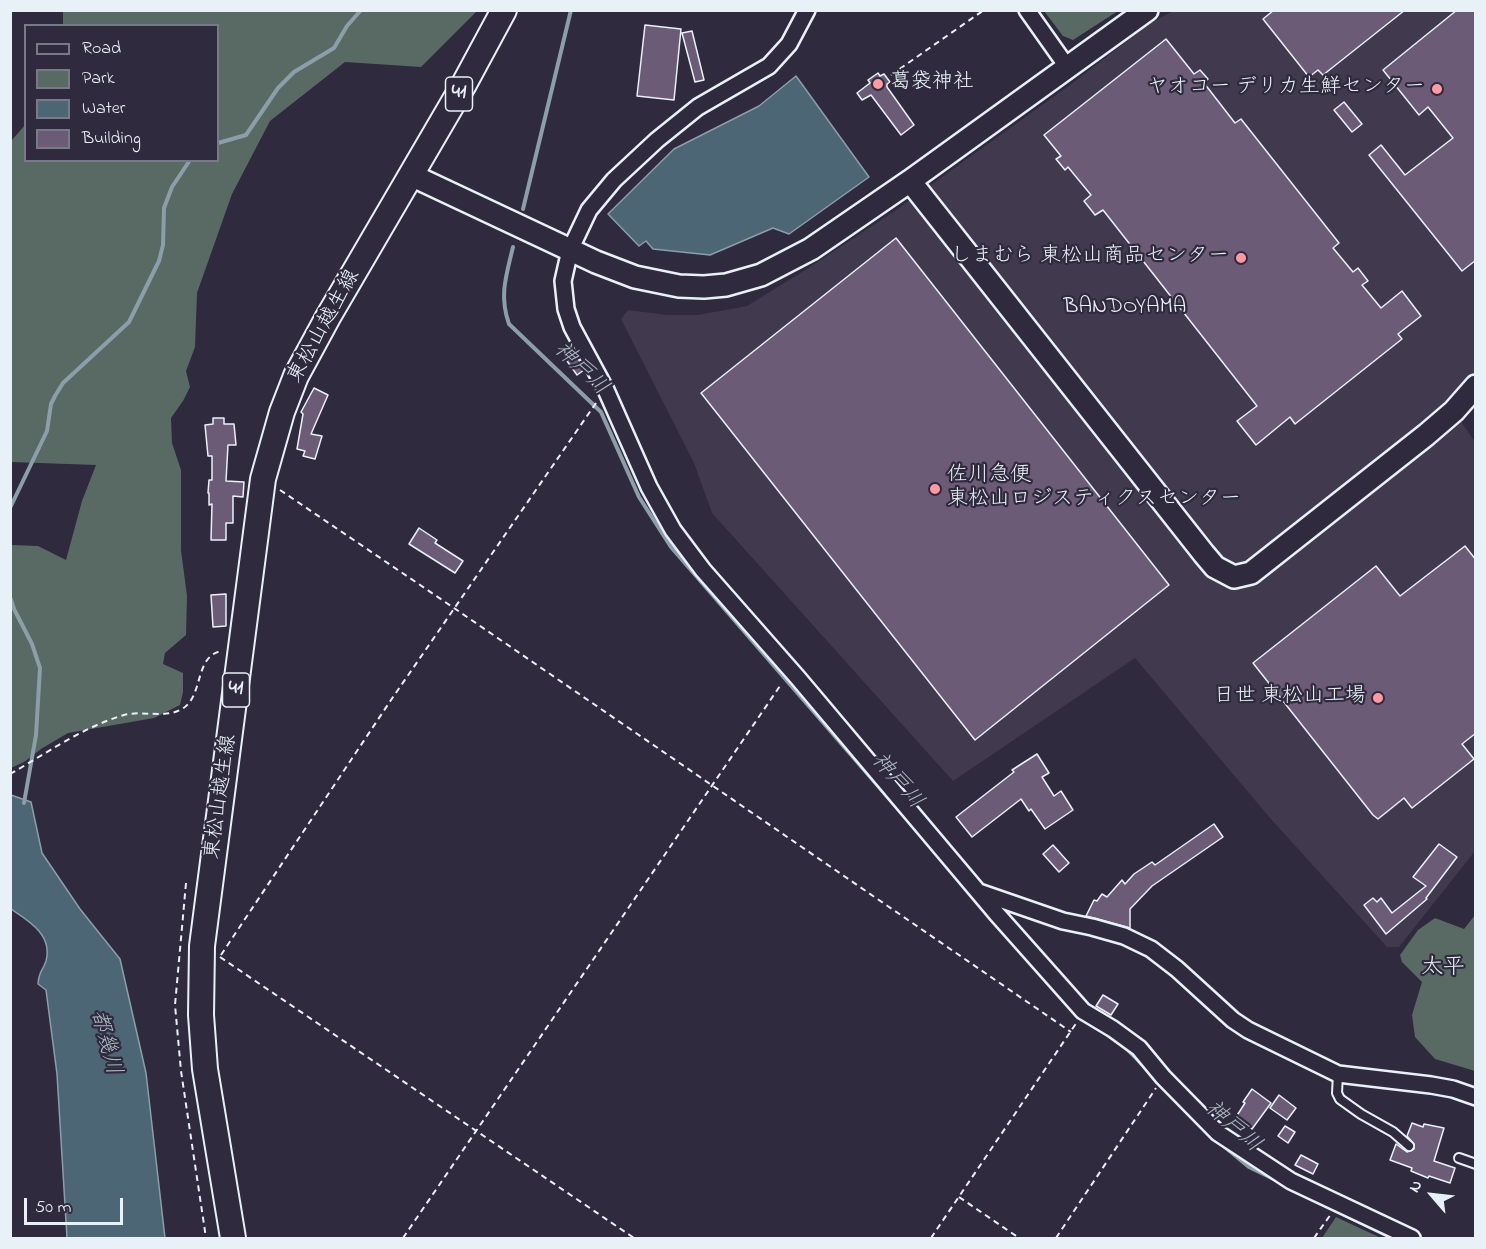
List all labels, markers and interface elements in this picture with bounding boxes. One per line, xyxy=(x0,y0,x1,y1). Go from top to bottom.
legend xyxy=(24,24,219,162)
text: Road xyxy=(82,36,121,62)
text: Park xyxy=(82,66,115,92)
place label: 葛袋神社 xyxy=(890,71,974,97)
place label: ヤオコー デリカ生鮮センター xyxy=(1147,76,1425,102)
road number: 41 xyxy=(446,77,472,111)
marker: 葛袋神社 xyxy=(871,77,885,91)
marker: ヤオコー デリカ生鮮センター xyxy=(1430,82,1444,96)
text: Water xyxy=(82,96,125,122)
text: Building xyxy=(82,126,141,152)
place label: しまむら 東松山商品センター xyxy=(951,245,1229,271)
marker: しまむら 東松山商品センター xyxy=(1234,251,1248,265)
street label: 東松山越生線 xyxy=(283,266,367,388)
district label: BANDOYAMA xyxy=(1057,295,1193,321)
water label: 神戸川 xyxy=(547,338,613,402)
place label: 佐川急便 東松山ロジスティクスセンター xyxy=(947,464,1241,514)
marker: 佐川急便 東松山ロジスティクスセンター xyxy=(928,482,942,496)
road number: 41 xyxy=(222,673,250,707)
place label: 日世 東松山工場 xyxy=(1214,685,1366,711)
marker: 日世 東松山工場 xyxy=(1371,691,1385,705)
street label: 東松山越生線 xyxy=(201,733,243,861)
water label: 神戸川 xyxy=(864,748,928,816)
district label: 太平 xyxy=(1421,956,1465,982)
water label: 都幾川 xyxy=(83,1008,125,1078)
water label: 神戸川 xyxy=(1198,1096,1266,1160)
north arrow xyxy=(1402,1165,1462,1225)
text: N xyxy=(1403,1176,1429,1197)
scale bar xyxy=(27,1186,126,1224)
text: 50 m xyxy=(35,1195,72,1221)

